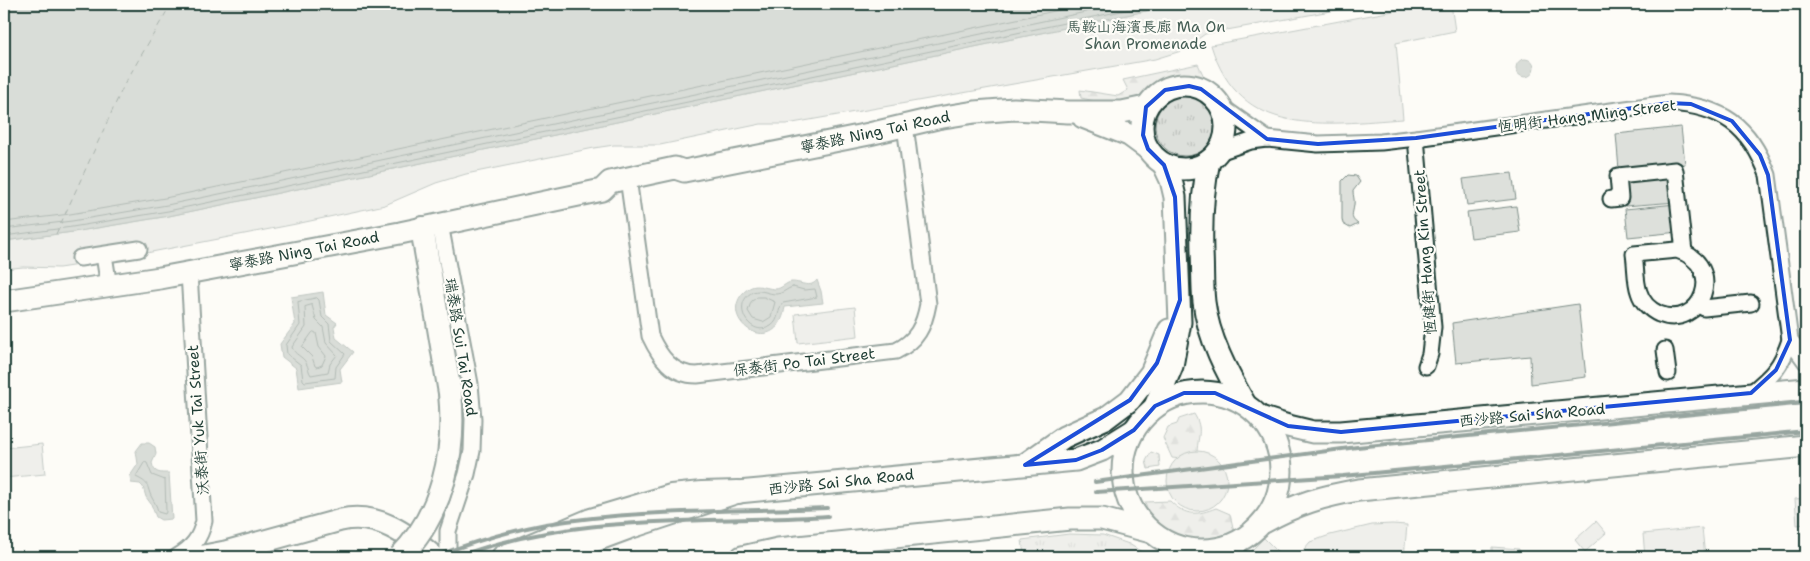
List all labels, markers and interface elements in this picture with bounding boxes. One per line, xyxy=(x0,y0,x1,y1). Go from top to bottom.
park label: 馬鞍山海濱長廊 Ma On Shan Promenade xyxy=(1067,17,1225,54)
street label: 恆明街 Hang Ming Street xyxy=(1497,95,1677,137)
street label: 寧泰路 Ning Tai Road xyxy=(798,106,952,158)
street label: 恆健街 Hang Kin Street xyxy=(1409,169,1441,335)
street label: 寧泰路 Ning Tai Road xyxy=(227,227,381,275)
street label: 瑞泰路 Sui Tai Road xyxy=(440,276,482,418)
street label: 保泰街 Po Tai Street xyxy=(732,343,876,381)
street label: 沃泰街 Yuk Tai Street xyxy=(183,344,213,496)
street label: 西沙路 Sai Sha Road xyxy=(1458,399,1606,431)
street label: 西沙路 Sai Sha Road xyxy=(767,464,915,500)

